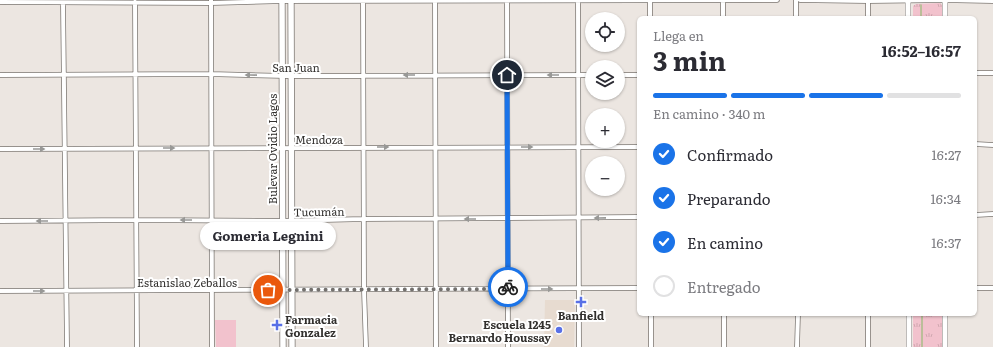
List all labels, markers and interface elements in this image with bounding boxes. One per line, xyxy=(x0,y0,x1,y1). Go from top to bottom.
map controls xyxy=(585,12,625,196)
button: locate xyxy=(585,12,625,52)
text: Llega en xyxy=(653,26,704,45)
text: 16:52–16:57 xyxy=(882,39,961,62)
text: 3 min xyxy=(653,40,726,79)
pin xyxy=(490,58,524,92)
street label: San Juan xyxy=(272,59,320,75)
button: layers xyxy=(585,60,625,100)
icon: home xyxy=(496,64,518,86)
one-way arrow xyxy=(244,72,257,78)
one-way arrow xyxy=(402,72,415,78)
one-way arrow xyxy=(546,72,559,78)
street label: Bulevar Ovidio Lagos xyxy=(264,94,280,204)
text: En camino · 340 m xyxy=(653,104,765,123)
button: + xyxy=(585,108,625,148)
street label: Mendoza xyxy=(295,131,343,147)
icon: check xyxy=(653,143,675,165)
text: Confirmado xyxy=(687,143,773,166)
one-way arrow xyxy=(377,144,390,150)
one-way arrow xyxy=(521,144,534,150)
one-way arrow xyxy=(163,145,176,151)
text: 16:27 xyxy=(931,145,961,164)
one-way arrow xyxy=(33,146,46,152)
button: − xyxy=(585,156,625,196)
icon: check xyxy=(653,187,675,209)
text: Preparando xyxy=(687,187,771,210)
text: 16:34 xyxy=(930,189,961,208)
street label: Tucumán xyxy=(293,203,345,219)
one-way arrow xyxy=(593,215,606,221)
one-way arrow xyxy=(463,216,476,222)
one-way arrow xyxy=(179,217,192,223)
one-way arrow xyxy=(35,218,48,224)
callout: Gomeria Legnini xyxy=(200,222,336,250)
text: Gomeria Legnini xyxy=(212,226,324,245)
icon: check xyxy=(653,231,675,253)
text: En camino xyxy=(687,231,763,254)
text: 16:37 xyxy=(931,233,961,252)
courier xyxy=(488,267,528,307)
pin xyxy=(251,273,285,307)
street label: Estanislao Zeballos xyxy=(137,274,237,290)
text: Entregado xyxy=(687,275,761,298)
icon: bike xyxy=(497,276,519,298)
icon: bag xyxy=(257,279,279,301)
one-way arrow xyxy=(541,286,554,292)
one-way arrow xyxy=(33,288,46,294)
marker: Banfield xyxy=(576,297,586,307)
place label: Banfield xyxy=(558,307,604,323)
place label: Farmacia Gonzalez xyxy=(285,311,338,340)
place label: Escuela 1245 Bernardo Houssay xyxy=(448,316,551,345)
marker: Farmacia Gonzalez xyxy=(272,320,282,330)
marker: Escuela 1245 Bernardo Houssay xyxy=(554,325,564,335)

